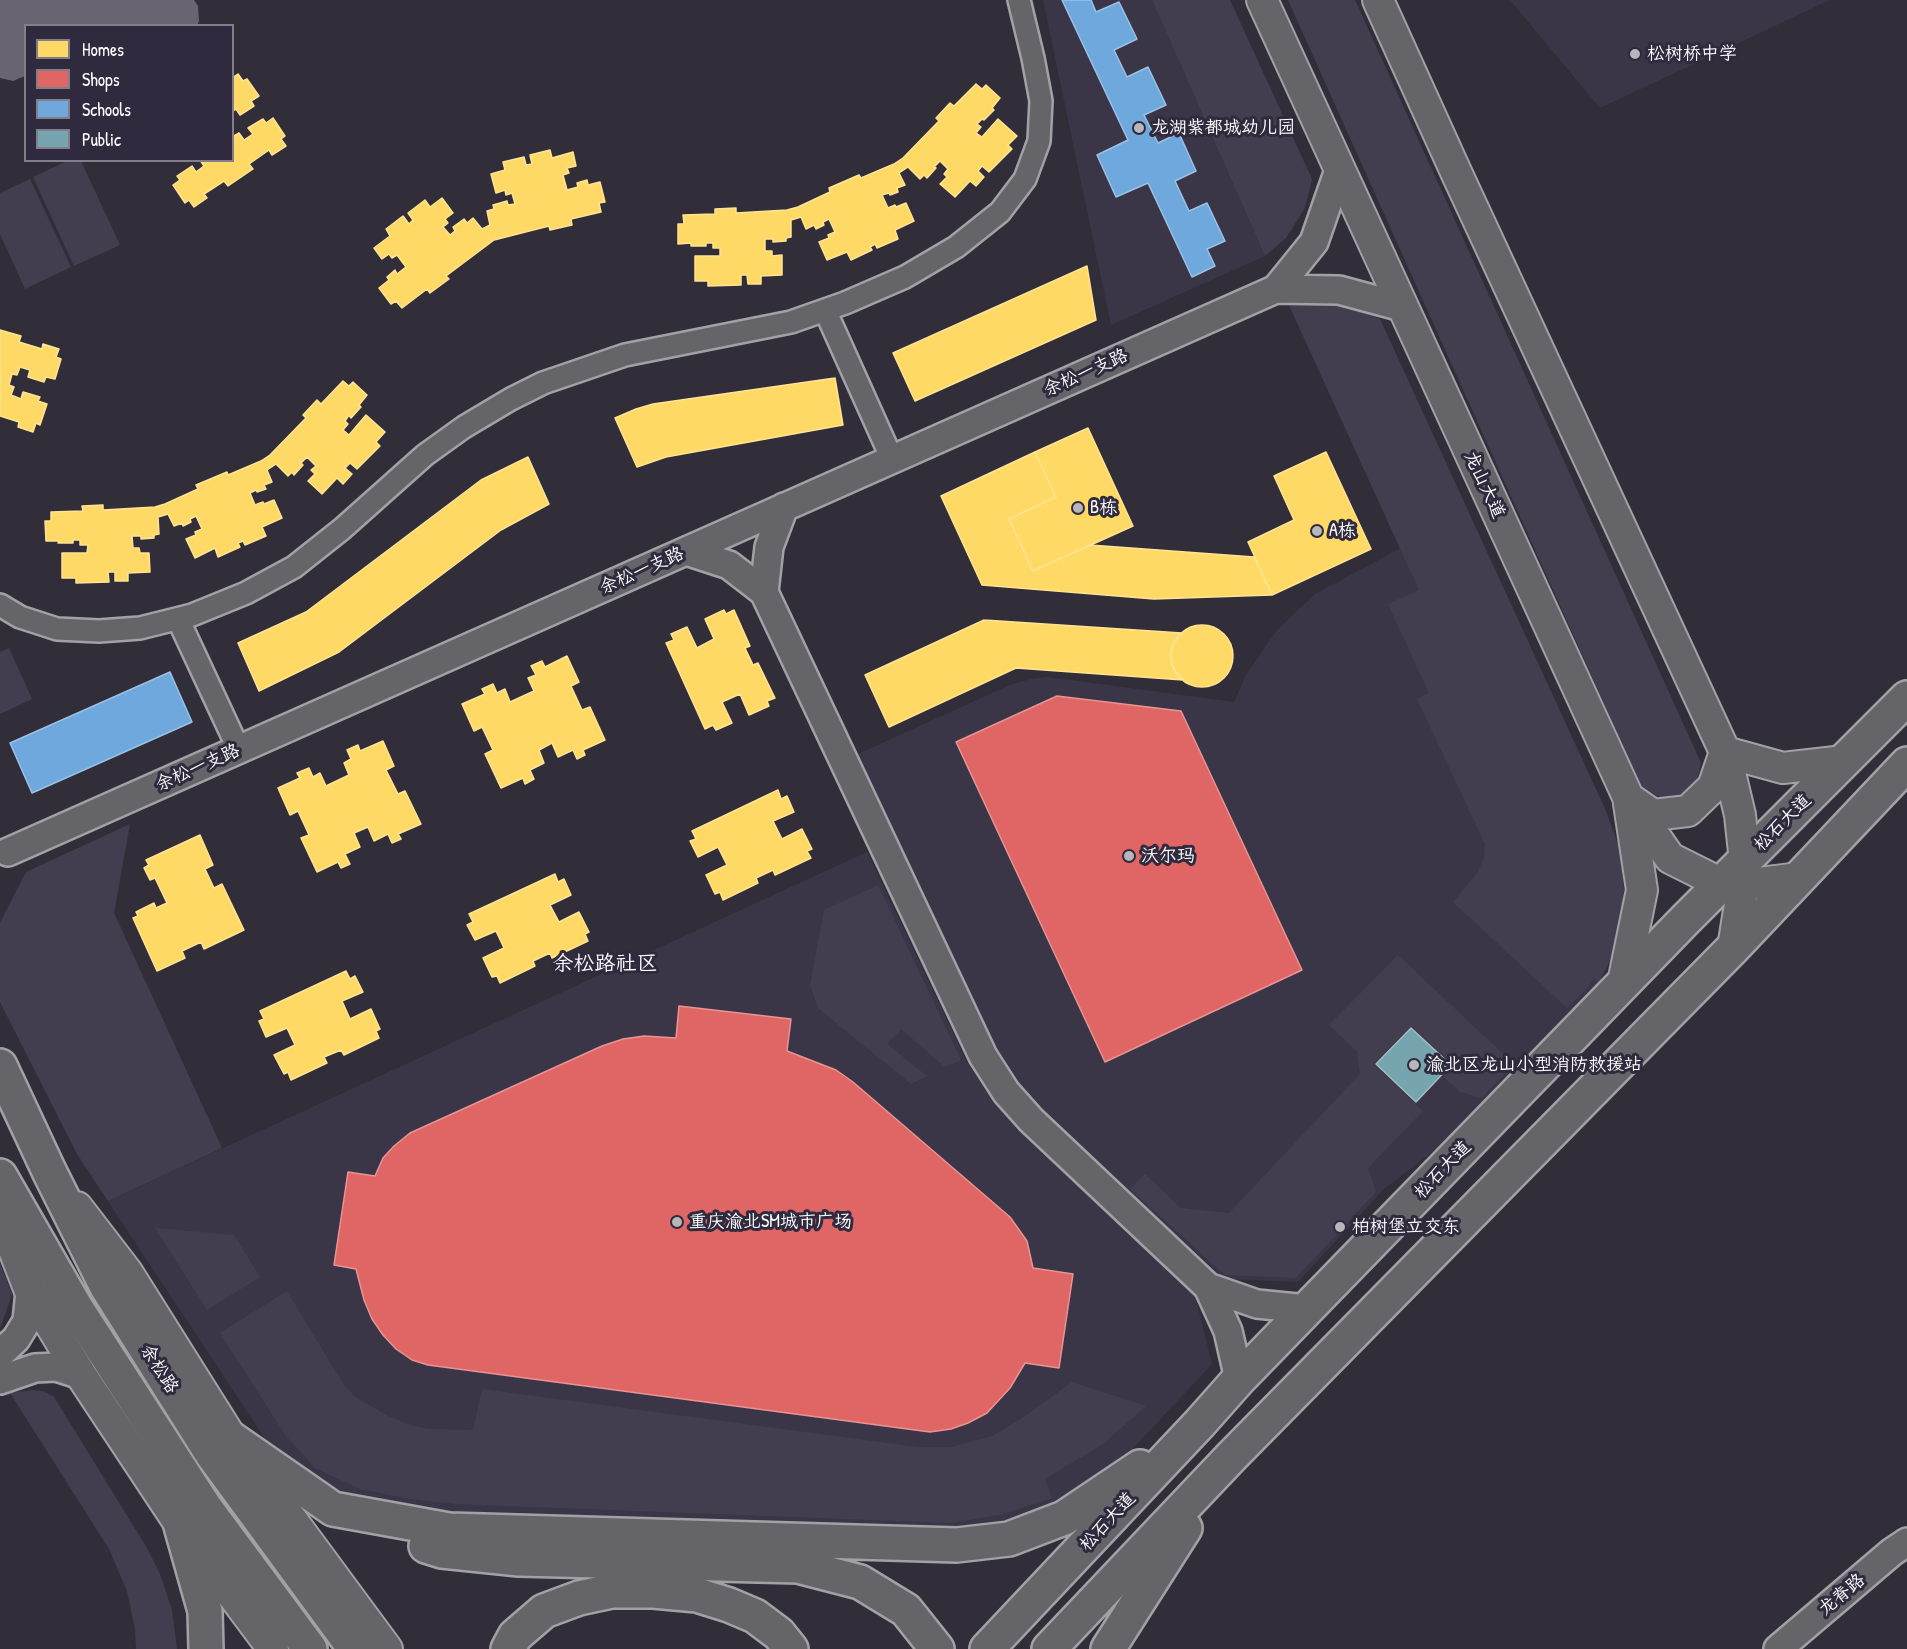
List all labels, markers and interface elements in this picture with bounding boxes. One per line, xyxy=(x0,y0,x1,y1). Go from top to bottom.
legend xyxy=(24,24,234,162)
text: Homes xyxy=(82,37,124,62)
place label: 松树桥中学 xyxy=(1647,43,1737,65)
marker: 松树桥中学 xyxy=(1628,47,1642,61)
text: Shops xyxy=(82,67,120,92)
text: Schools xyxy=(82,97,131,122)
place label: 龙湖紫都城幼儿园 xyxy=(1151,117,1295,139)
marker: 龙湖紫都城幼儿园 xyxy=(1132,121,1146,135)
text: Public xyxy=(82,127,121,152)
street label: 余松一支路 xyxy=(1040,345,1132,401)
street label: 龙山大道 xyxy=(1459,448,1509,522)
place label: B栋 xyxy=(1090,497,1117,519)
marker: B栋 xyxy=(1071,501,1085,515)
place label: A栋 xyxy=(1329,520,1356,542)
marker: A栋 xyxy=(1310,524,1324,538)
street label: 余松一支路 xyxy=(596,543,688,599)
street label: 余松一支路 xyxy=(152,740,244,796)
street label: 松石大道 xyxy=(1750,790,1816,856)
place label: 沃尔玛 xyxy=(1141,845,1195,867)
marker: 沃尔玛 xyxy=(1122,849,1136,863)
district label: 余松路社区 xyxy=(553,951,657,977)
place label: 渝北区龙山小型消防救援站 xyxy=(1426,1054,1642,1076)
marker: 渝北区龙山小型消防救援站 xyxy=(1407,1058,1421,1072)
street label: 松石大道 xyxy=(1410,1137,1476,1203)
place label: 重庆渝北SM城市广场 xyxy=(689,1211,852,1233)
marker: 重庆渝北SM城市广场 xyxy=(670,1215,684,1229)
place label: 柏树堡立交东 xyxy=(1352,1216,1460,1238)
marker: 柏树堡立交东 xyxy=(1333,1220,1347,1234)
street label: 余松路 xyxy=(136,1340,182,1398)
street label: 松石大道 xyxy=(1076,1488,1140,1556)
street label: 龙脊路 xyxy=(1814,1569,1870,1621)

